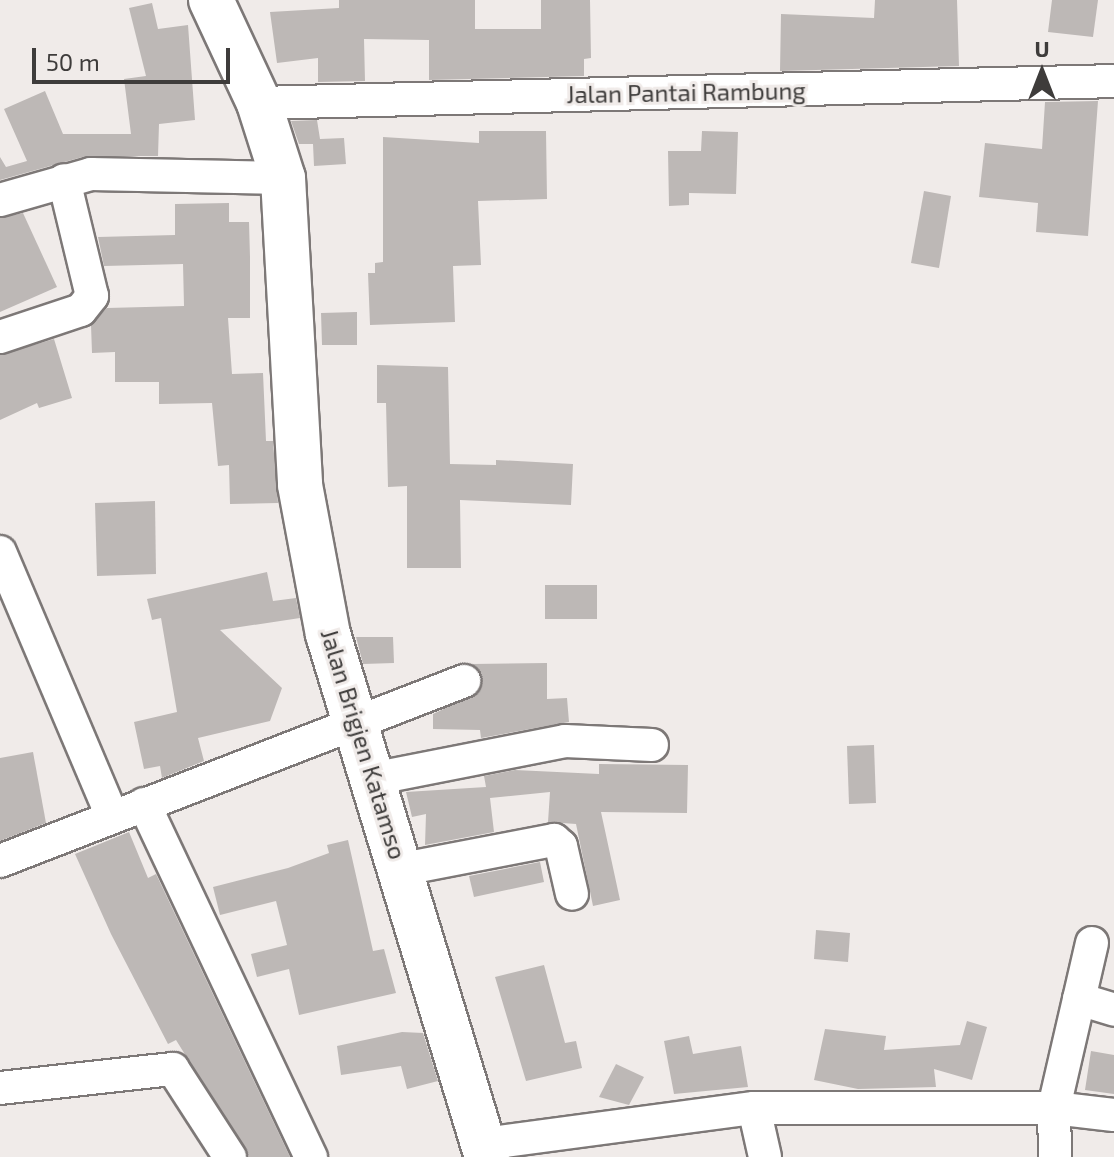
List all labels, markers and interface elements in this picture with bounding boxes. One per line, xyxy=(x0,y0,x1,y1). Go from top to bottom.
scale bar xyxy=(36,32,234,82)
north arrow xyxy=(1002,32,1082,112)
text: U xyxy=(1034,35,1050,61)
text: 50 m xyxy=(46,47,100,76)
street label: Jalan Pantai Rambung xyxy=(566,76,806,108)
street label: Jalan Brigjen Katamso xyxy=(315,625,413,863)

